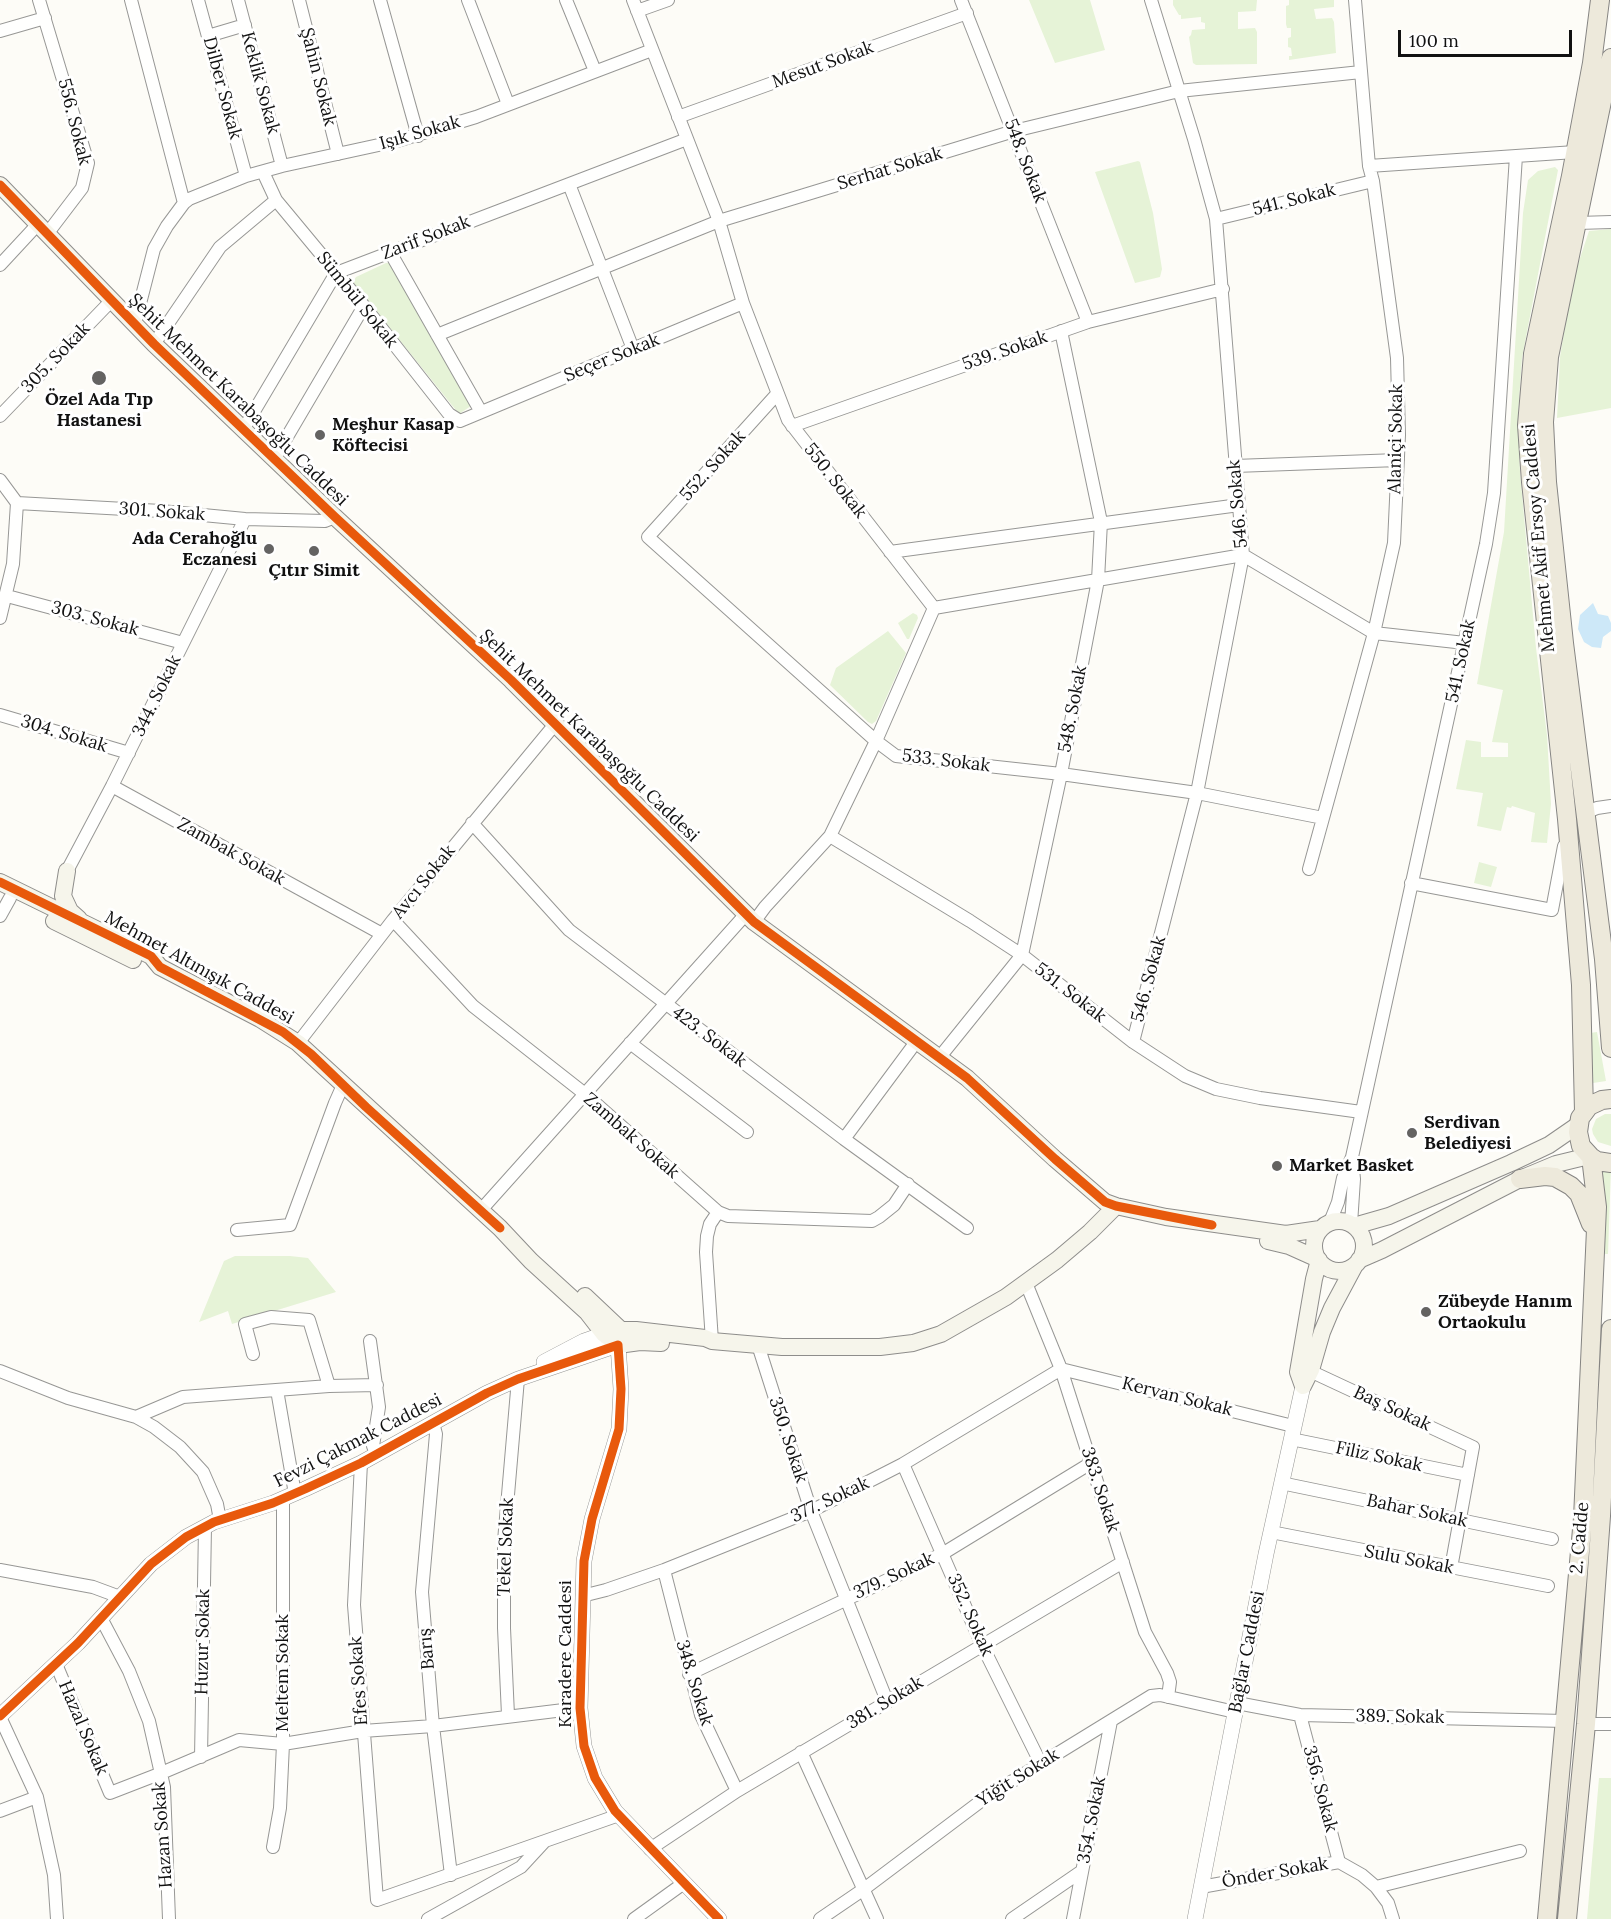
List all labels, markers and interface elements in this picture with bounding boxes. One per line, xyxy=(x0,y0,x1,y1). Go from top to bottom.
scale bar xyxy=(1401,18,1575,56)
street label: Şahin Sokak xyxy=(295,26,341,128)
street label: Keklik Sokak xyxy=(236,29,284,137)
text: 100 m xyxy=(1409,29,1459,52)
street label: Dilber Sokak xyxy=(198,34,246,142)
street label: Mesut Sokak xyxy=(769,37,877,93)
street label: 556. Sokak xyxy=(53,76,95,168)
street label: Işık Sokak xyxy=(377,111,463,155)
street label: 548. Sokak xyxy=(999,116,1051,206)
street label: Serhat Sokak xyxy=(835,143,945,195)
street label: 541. Sokak xyxy=(1250,179,1338,221)
street label: Zarif Sokak xyxy=(379,211,473,265)
street label: Sümbül Sokak xyxy=(312,248,402,352)
street label: Şehit Mehmet Karabaşoğlu Caddesi xyxy=(124,289,352,511)
street label: 305. Sokak xyxy=(17,318,95,398)
street label: 539. Sokak xyxy=(960,326,1050,376)
street label: Seçer Sokak xyxy=(561,329,663,387)
marker: Özel Ada Tıp Hastanesi xyxy=(90,369,108,387)
street label: Alaniçi Sokak xyxy=(1384,384,1408,494)
place label: Özel Ada Tıp Hastanesi xyxy=(45,389,153,432)
place label: Meşhur Kasap Köftecisi xyxy=(332,414,454,456)
street label: Mehmet Akif Ersoy Caddesi xyxy=(1518,423,1560,653)
street label: 552. Sokak xyxy=(676,426,750,506)
marker: Meşhur Kasap Köftecisi xyxy=(313,428,327,442)
street label: 550. Sokak xyxy=(799,439,871,523)
street label: 546. Sokak xyxy=(1223,459,1253,549)
street label: 301. Sokak xyxy=(118,498,206,526)
place label: Ada Cerahoğlu Eczanesi xyxy=(132,528,257,570)
marker: Ada Cerahoğlu Eczanesi xyxy=(262,542,276,556)
marker: Çıtır Simit xyxy=(307,544,321,558)
place label: Çıtır Simit xyxy=(268,560,360,582)
street label: 303. Sokak xyxy=(49,597,141,641)
street label: 541. Sokak xyxy=(1442,617,1480,705)
street label: Şehit Mehmet Karabaşoğlu Caddesi xyxy=(475,625,703,847)
street label: 344. Sokak xyxy=(128,652,186,740)
street label: 548. Sokak xyxy=(1054,664,1092,754)
street label: 304. Sokak xyxy=(18,711,110,757)
street label: 533. Sokak xyxy=(901,745,991,777)
street label: Zambak Sokak xyxy=(173,813,289,891)
street label: Avcı Sokak xyxy=(388,841,460,923)
street label: Mehmet Altınışık Caddesi xyxy=(101,907,297,1029)
street label: 546. Sokak xyxy=(1127,933,1171,1025)
street label: 531. Sokak xyxy=(1030,958,1110,1028)
street label: 423. Sokak xyxy=(667,1002,751,1072)
street label: Zambak Sokak xyxy=(579,1089,683,1183)
place label: Serdivan Belediyesi xyxy=(1424,1112,1511,1154)
marker: Serdivan Belediyesi xyxy=(1405,1126,1419,1140)
place label: Market Basket xyxy=(1289,1155,1414,1177)
marker: Market Basket xyxy=(1270,1159,1284,1173)
place label: Zübeyde Hanım Ortaokulu xyxy=(1438,1291,1572,1334)
marker: Zübeyde Hanım Ortaokulu xyxy=(1419,1305,1433,1319)
street label: Kervan Sokak xyxy=(1120,1373,1234,1421)
street label: Baş Sokak xyxy=(1350,1382,1434,1436)
street label: Fevzi Çakmak Caddesi xyxy=(271,1389,445,1493)
street label: 350. Sokak xyxy=(764,1394,812,1486)
street label: Filiz Sokak xyxy=(1334,1437,1424,1477)
street label: 383. Sokak xyxy=(1076,1444,1124,1536)
street label: 377. Sokak xyxy=(787,1472,873,1528)
street label: Bahar Sokak xyxy=(1365,1490,1469,1532)
street label: Tekel Sokak xyxy=(493,1497,519,1597)
street label: 2. Cadde xyxy=(1566,1501,1594,1575)
street label: Sulu Sokak xyxy=(1362,1541,1456,1579)
street label: 379. Sokak xyxy=(850,1548,938,1604)
street label: 352. Sokak xyxy=(942,1570,998,1660)
street label: Karadere Caddesi xyxy=(555,1580,577,1728)
street label: Huzur Sokak xyxy=(191,1589,215,1695)
street label: Bağlar Caddesi xyxy=(1225,1589,1269,1715)
street label: Meltem Sokak xyxy=(272,1614,294,1732)
street label: Barış xyxy=(414,1627,440,1671)
street label: Efes Sokak xyxy=(345,1636,373,1726)
street label: 348. Sokak xyxy=(671,1638,717,1728)
street label: 381. Sokak xyxy=(843,1672,927,1734)
street label: Hazal Sokak xyxy=(53,1677,113,1779)
street label: 389. Sokak xyxy=(1355,1705,1445,1729)
street label: 356. Sokak xyxy=(1298,1743,1342,1835)
street label: Yiğit Sokak xyxy=(973,1744,1063,1812)
street label: 354. Sokak xyxy=(1073,1775,1111,1865)
street label: Hazan Sokak xyxy=(149,1781,177,1889)
street label: Önder Sokak xyxy=(1220,1853,1330,1893)

